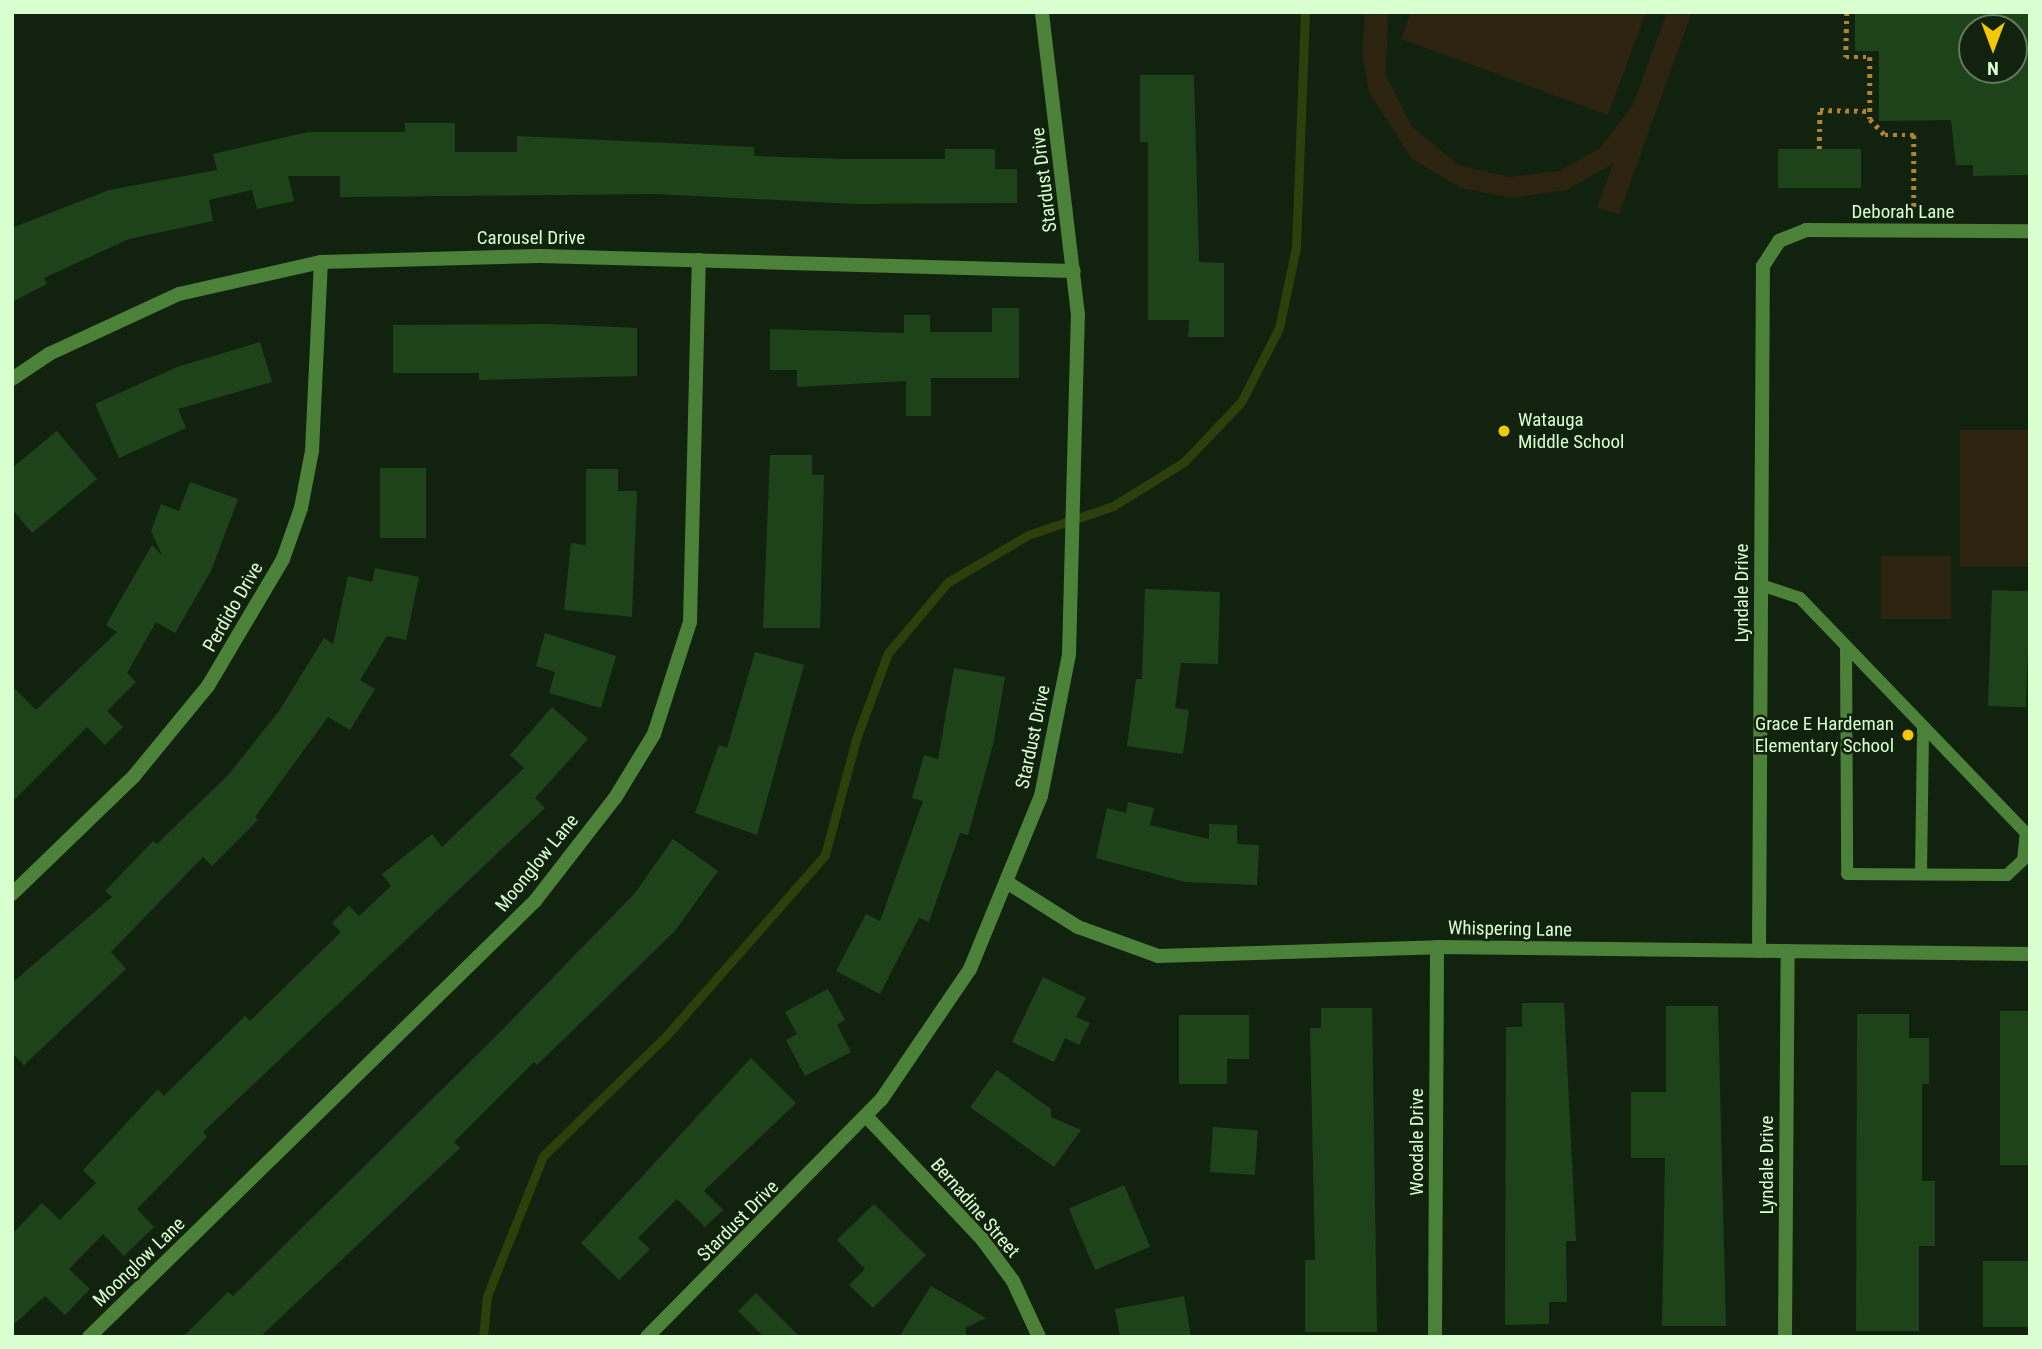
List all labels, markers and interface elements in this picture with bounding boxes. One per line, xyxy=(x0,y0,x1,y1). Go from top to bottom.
north arrow xyxy=(1958,14,2028,84)
text: N xyxy=(1987,57,1999,80)
street label: Stardust Drive xyxy=(1026,126,1062,234)
street label: Deborah Lane xyxy=(1852,201,1954,223)
street label: Carousel Drive xyxy=(477,227,585,249)
place label: Watauga Middle School xyxy=(1518,409,1624,453)
marker: Watauga Middle School xyxy=(1496,423,1512,439)
street label: Lyndale Drive xyxy=(1731,544,1753,642)
street label: Perdido Drive xyxy=(198,558,268,656)
street label: Stardust Drive xyxy=(1011,683,1055,791)
place label: Grace E Hardeman Elementary School xyxy=(1755,713,1894,757)
marker: Grace E Hardeman Elementary School xyxy=(1900,727,1916,743)
street label: Moonglow Lane xyxy=(491,810,583,916)
street label: Whispering Lane xyxy=(1448,917,1572,941)
street label: Woodale Drive xyxy=(1406,1088,1428,1196)
street label: Lyndale Drive xyxy=(1756,1116,1778,1214)
street label: Bernadine Street xyxy=(926,1154,1024,1262)
street label: Stardust Drive xyxy=(693,1176,783,1266)
street label: Moonglow Lane xyxy=(88,1213,190,1311)

